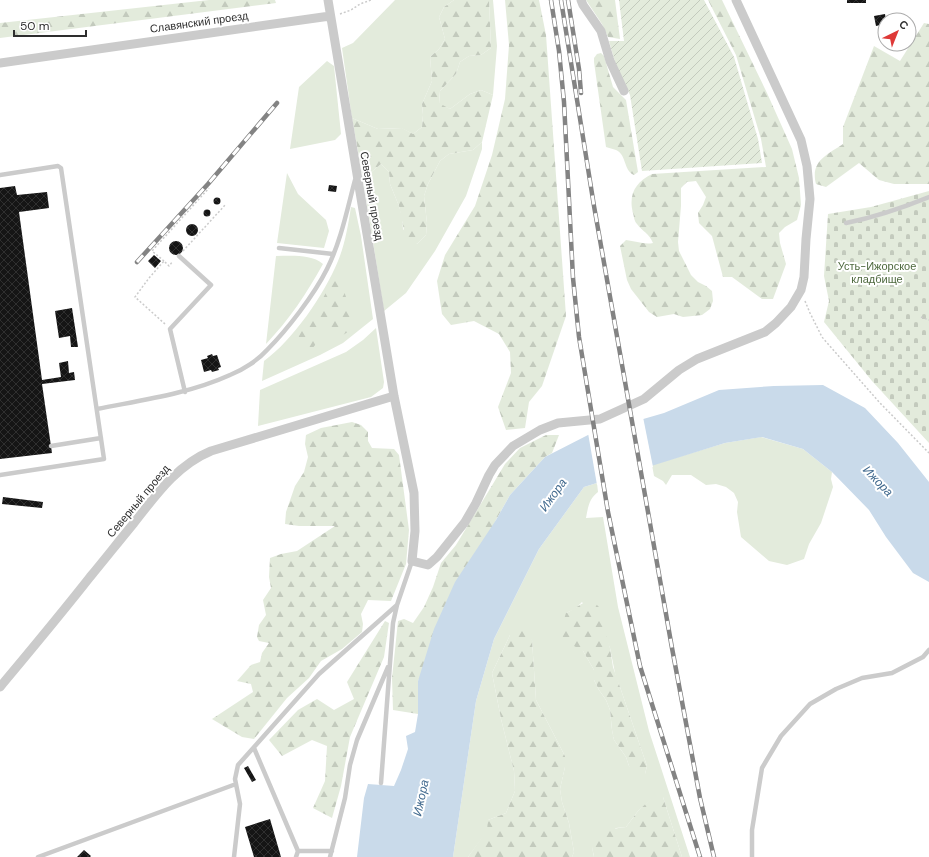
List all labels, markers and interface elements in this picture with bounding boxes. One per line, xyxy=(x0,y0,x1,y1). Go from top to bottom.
street label: Славянский проезд xyxy=(149,8,250,36)
scale bar xyxy=(14,12,86,38)
north arrow xyxy=(877,12,917,52)
text: С xyxy=(896,17,912,33)
text: 50 m xyxy=(20,18,49,34)
street label: Северный проезд xyxy=(357,150,387,242)
park label: Усть-Ижорское кладбище xyxy=(838,259,916,286)
street label: Северный проезд xyxy=(104,461,173,540)
water label: Ижора xyxy=(859,462,897,500)
water label: Ижора xyxy=(536,475,570,515)
water label: Ижора xyxy=(409,778,433,818)

